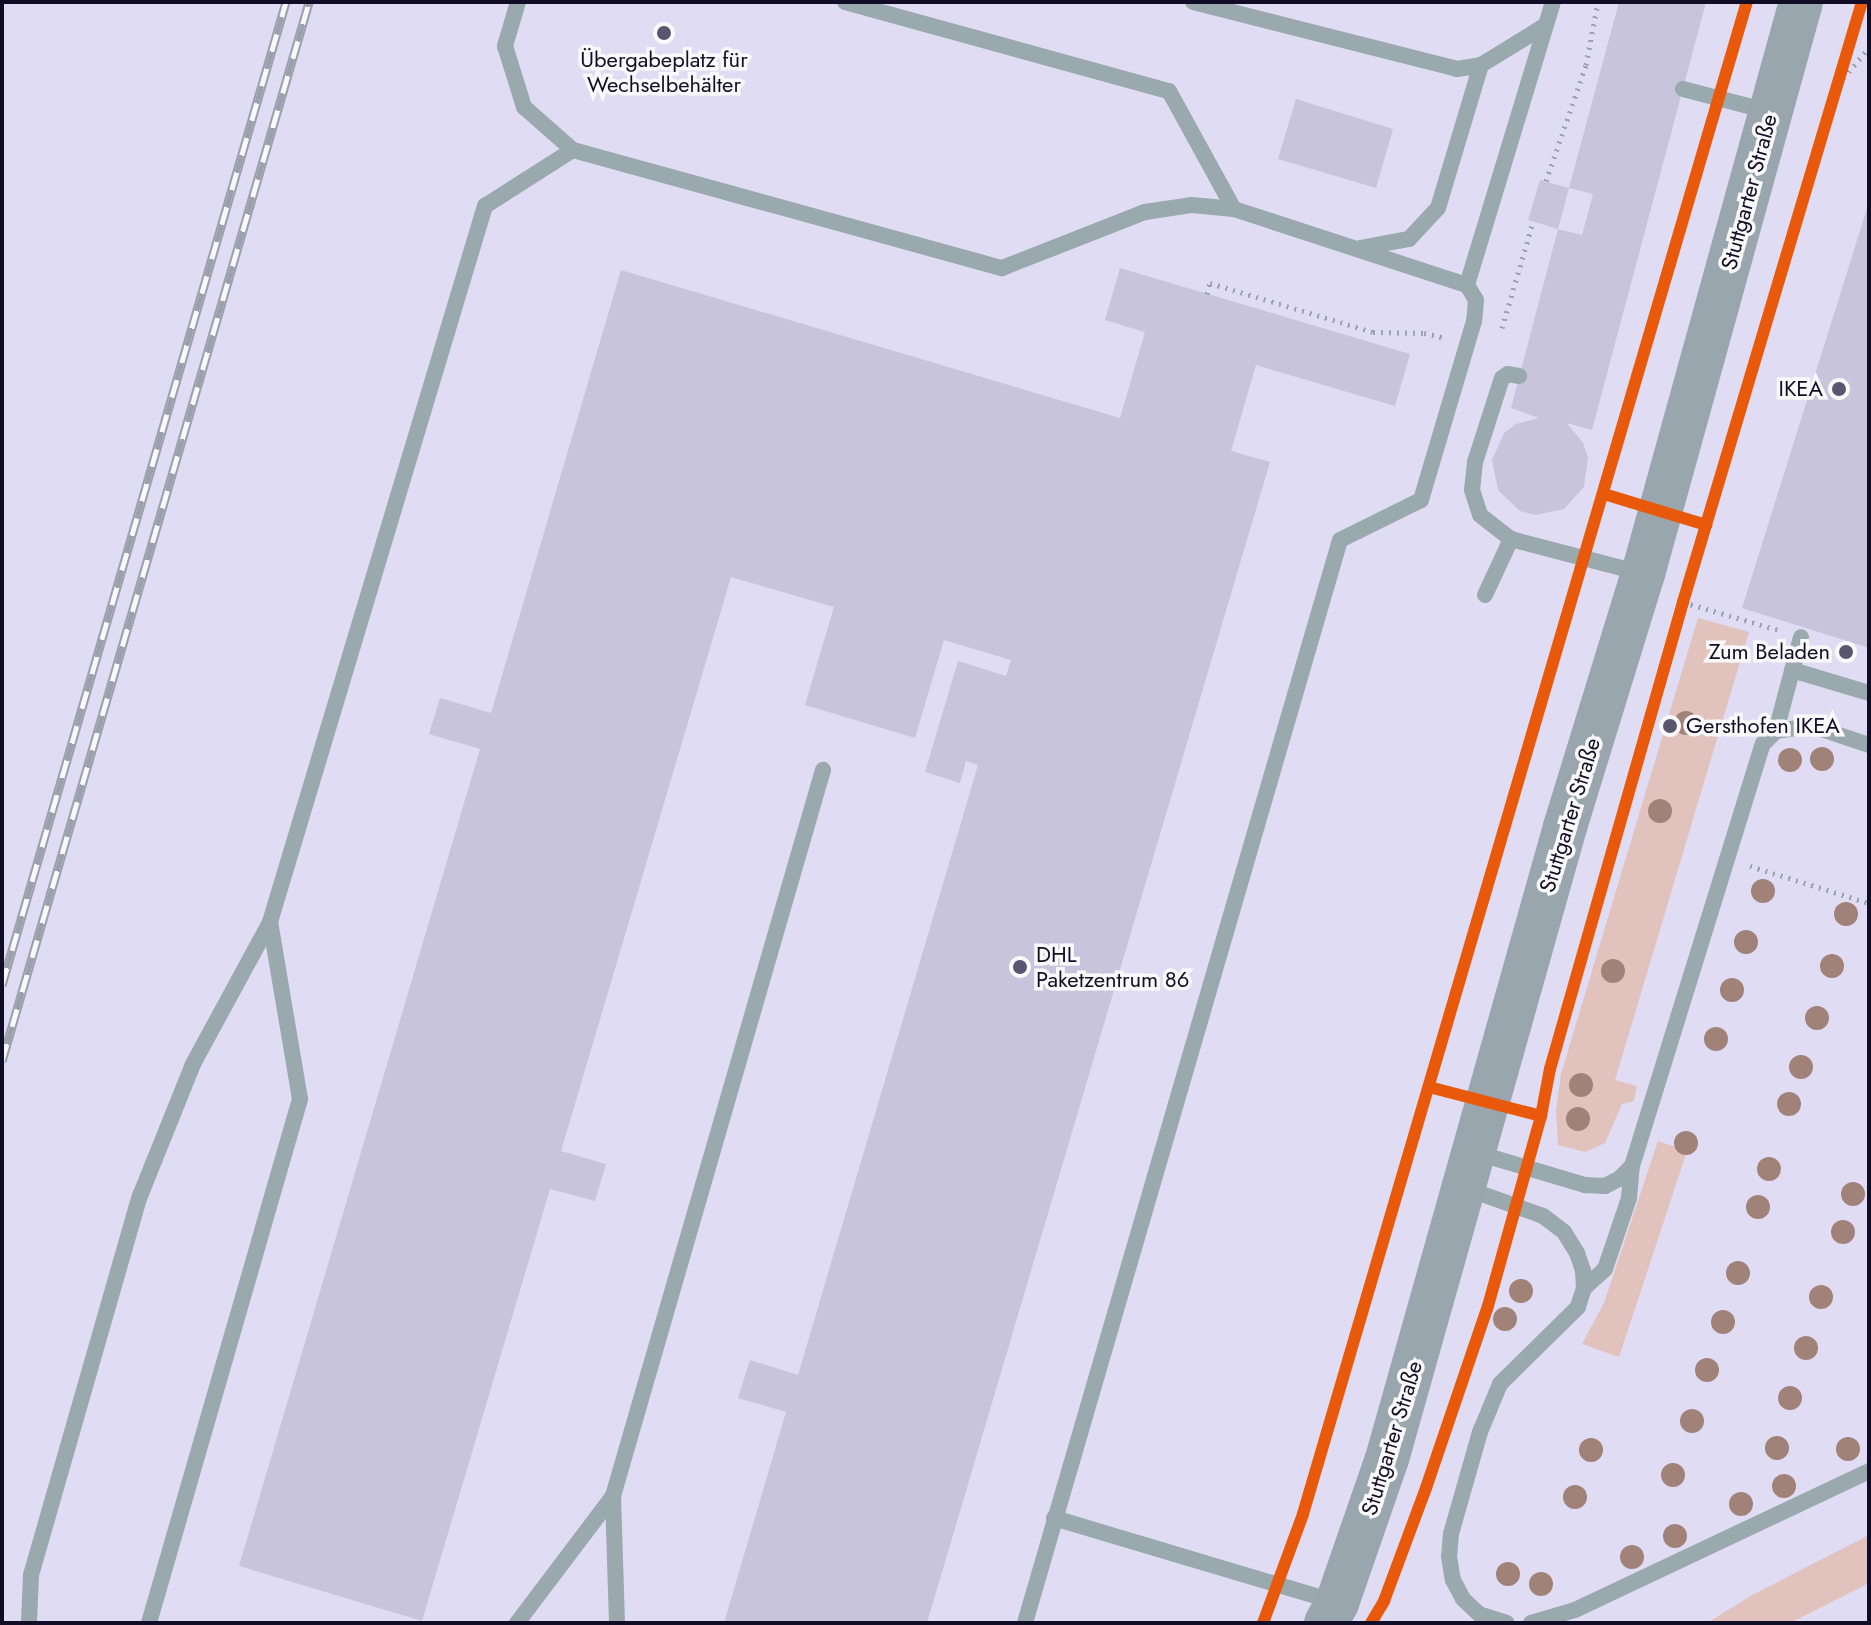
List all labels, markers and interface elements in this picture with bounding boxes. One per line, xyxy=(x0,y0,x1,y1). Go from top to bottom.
marker: Übergabeplatz für Wechselbehälter xyxy=(655,24,673,42)
place label: Übergabeplatz für Wechselbehälter xyxy=(580,46,748,98)
street label: Stuttgarter Straße xyxy=(1716,111,1782,273)
place label: IKEA xyxy=(1779,376,1823,402)
marker: IKEA xyxy=(1830,380,1848,398)
place label: Zum Beladen xyxy=(1709,639,1830,665)
marker: Zum Beladen xyxy=(1837,643,1855,661)
place label: Gersthofen IKEA xyxy=(1686,713,1840,739)
marker: Gersthofen IKEA xyxy=(1661,717,1679,735)
street label: Stuttgarter Straße xyxy=(1534,735,1606,895)
place label: DHL Paketzentrum 86 xyxy=(1036,941,1189,992)
marker: DHL Paketzentrum 86 xyxy=(1011,958,1029,976)
street label: Stuttgarter Straße xyxy=(1356,1358,1428,1518)

